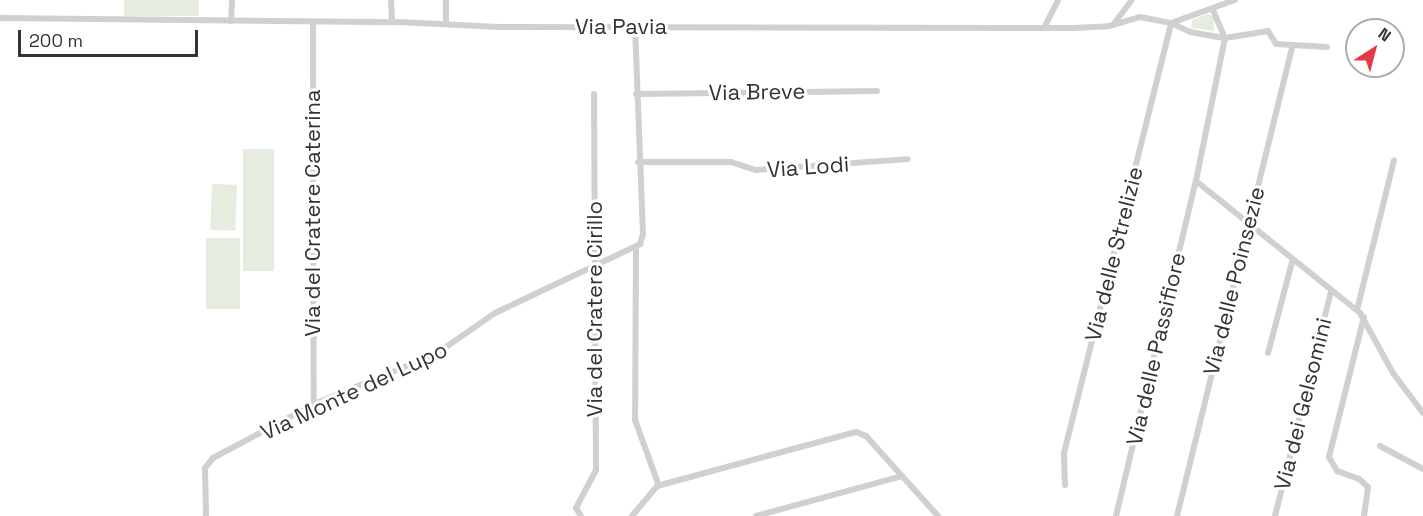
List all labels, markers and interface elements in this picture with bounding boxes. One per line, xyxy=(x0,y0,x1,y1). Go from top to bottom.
street label: Via Pavia xyxy=(575,14,667,40)
scale bar xyxy=(21,18,201,56)
north arrow xyxy=(1345,18,1405,78)
text: N xyxy=(1374,23,1395,46)
text: 200 m xyxy=(29,29,83,52)
street label: Via Breve xyxy=(708,78,806,106)
street label: Via del Cratere Caterina xyxy=(300,89,326,337)
street label: Via Lodi xyxy=(766,151,850,183)
street label: Via delle Strelizie xyxy=(1080,164,1148,344)
street label: Via delle Poinsezie xyxy=(1198,184,1270,378)
street label: Via del Cratere Cirillo xyxy=(582,201,608,417)
street label: Via delle Passifiore xyxy=(1121,250,1191,448)
street label: Via dei Gelsomini xyxy=(1269,315,1337,493)
street label: Via Monte del Lupo xyxy=(256,336,452,446)

